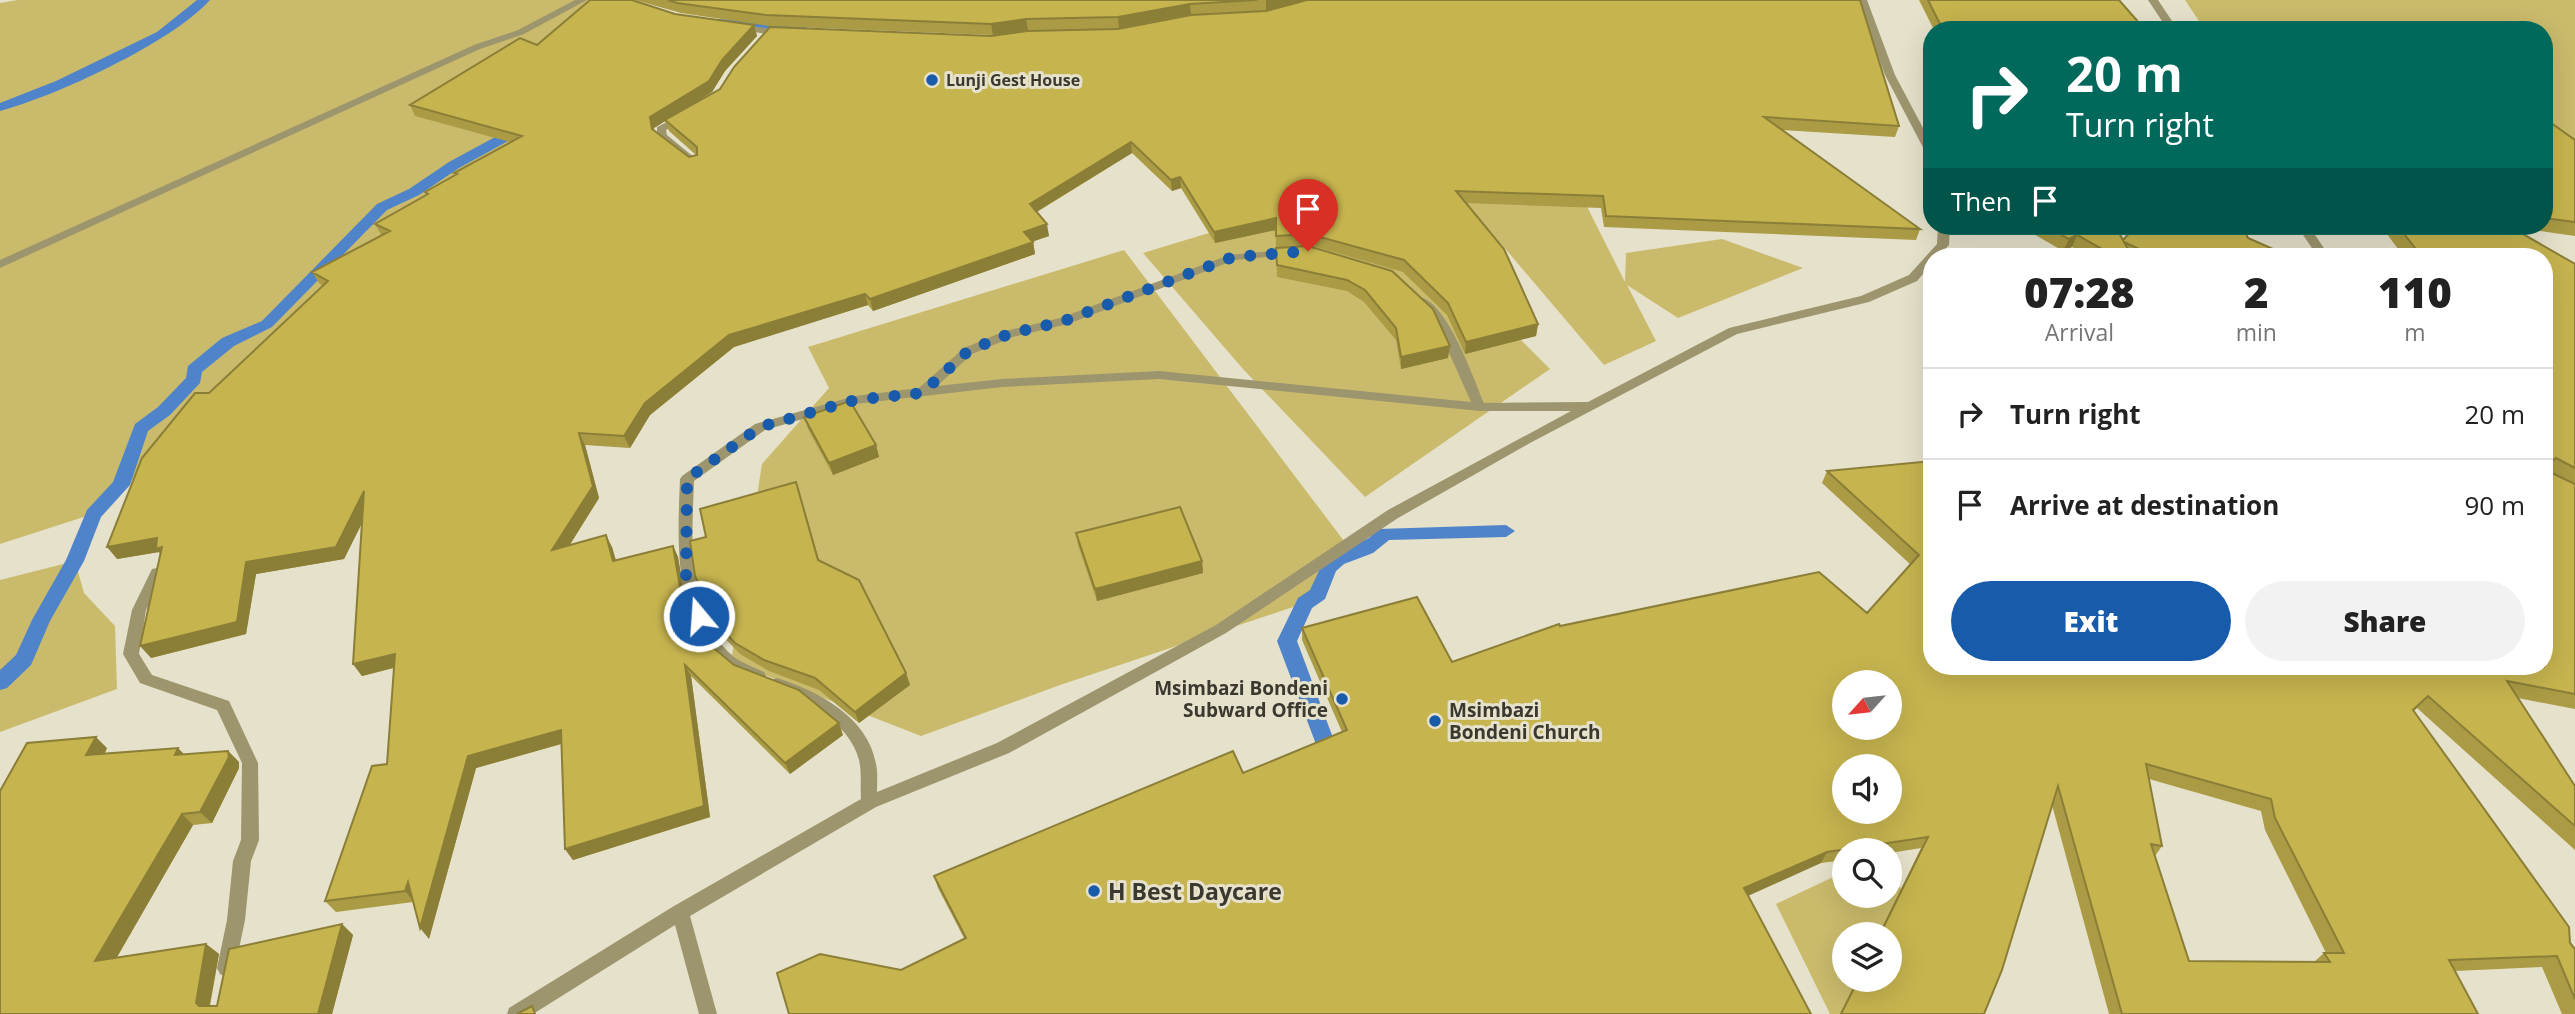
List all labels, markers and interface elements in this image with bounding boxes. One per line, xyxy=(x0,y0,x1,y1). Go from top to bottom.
text: 20 m xyxy=(2066,40,2183,106)
icon: right xyxy=(1951,49,2042,140)
place label: Lunji Gest House xyxy=(946,69,1080,91)
marker: Lunji Gest House xyxy=(924,72,940,88)
text: Turn right xyxy=(2066,103,2214,146)
pin xyxy=(1278,179,1338,251)
icon: arrive xyxy=(2026,182,2064,220)
text: Then xyxy=(1951,183,2012,219)
icon: arrive xyxy=(1289,190,1327,228)
text: 07:28 xyxy=(2024,263,2135,320)
text: 2 xyxy=(2244,263,2269,320)
text: 110 xyxy=(2378,263,2452,320)
text: Arrival xyxy=(2045,316,2114,348)
text: min xyxy=(2236,316,2277,348)
text: m xyxy=(2404,316,2426,348)
icon: right xyxy=(1951,395,1989,433)
text: Turn right xyxy=(2010,396,2141,432)
text: 20 m xyxy=(2464,396,2525,432)
icon: arrive xyxy=(1951,486,1989,524)
text: Arrive at destination xyxy=(2010,487,2279,523)
text: 90 m xyxy=(2464,487,2525,523)
position arrow xyxy=(662,579,736,653)
button: Exit xyxy=(1951,581,2231,661)
button: Share xyxy=(2245,581,2525,661)
north arrow xyxy=(1832,670,1902,740)
map controls xyxy=(1832,670,1902,992)
place label: Msimbazi Bondeni Subward Office xyxy=(1154,675,1328,723)
marker: Msimbazi Bondeni Subward Office xyxy=(1334,691,1350,707)
place label: Msimbazi Bondeni Church xyxy=(1449,697,1600,745)
marker: Msimbazi Bondeni Church xyxy=(1427,713,1443,729)
button: sound xyxy=(1832,754,1902,824)
button: search xyxy=(1832,838,1902,908)
place label: H Best Daycare xyxy=(1108,875,1282,907)
marker: H Best Daycare xyxy=(1086,883,1102,899)
button: layers xyxy=(1832,922,1902,992)

